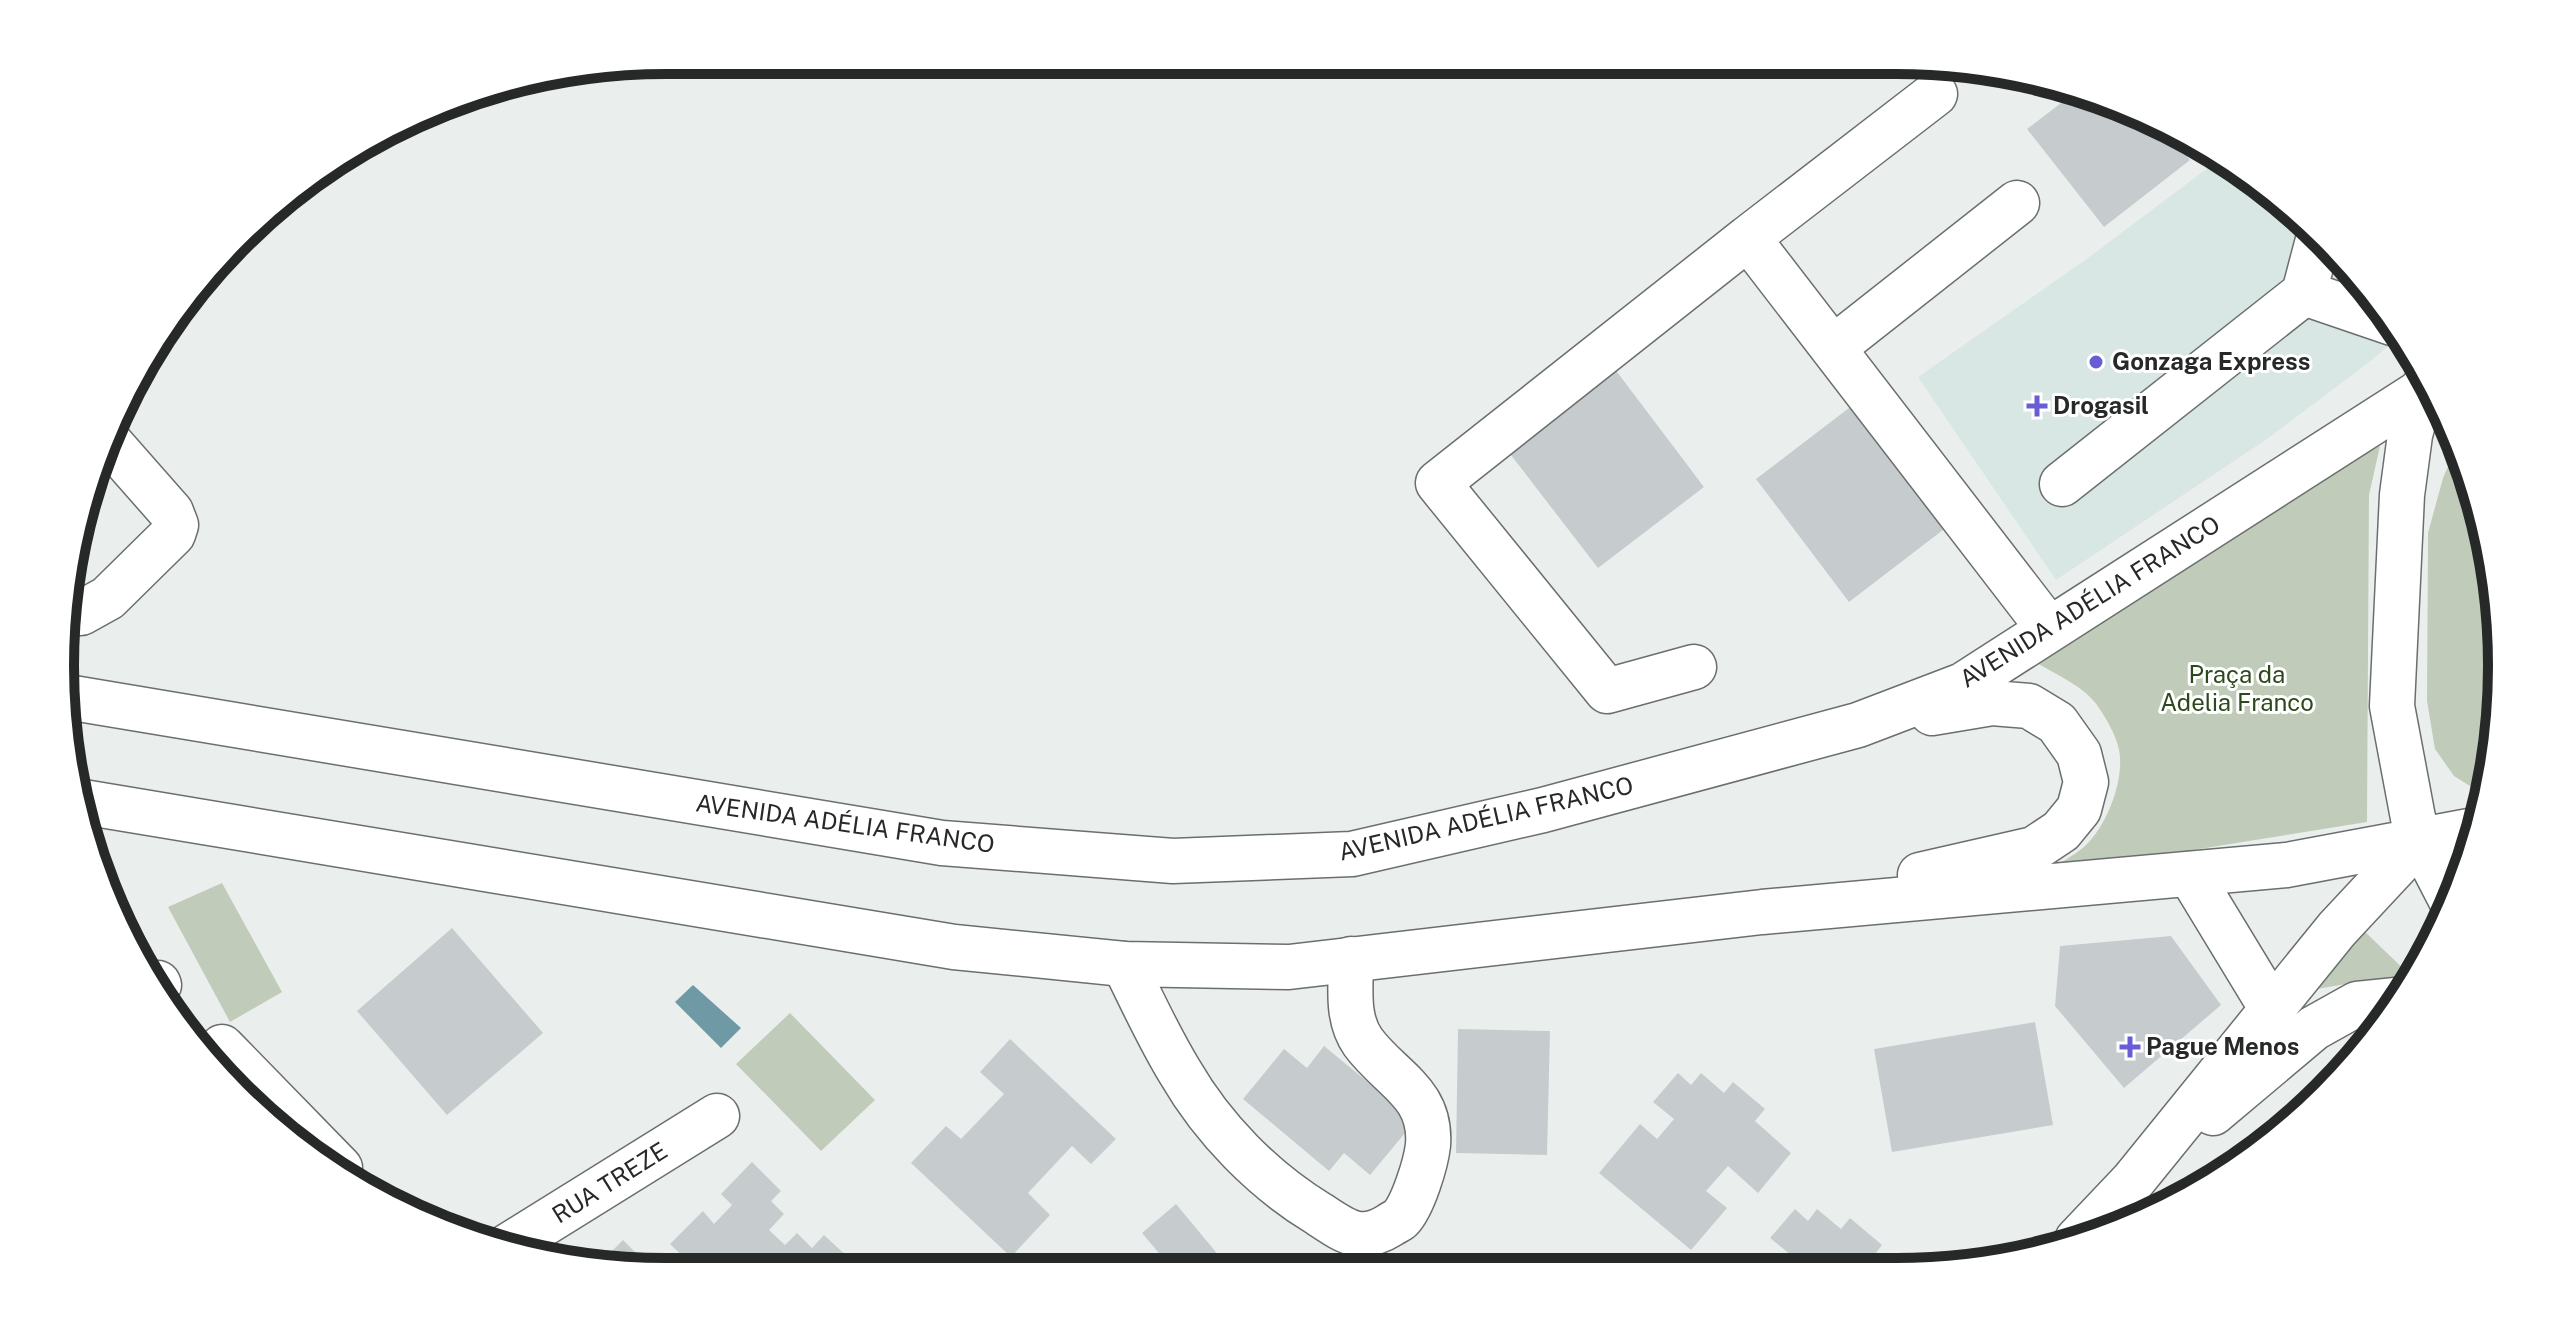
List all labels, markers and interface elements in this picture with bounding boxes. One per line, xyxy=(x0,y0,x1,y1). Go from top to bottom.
place label: Gonzaga Express xyxy=(2112,347,2310,375)
marker: Gonzaga Express xyxy=(2087,353,2105,371)
place label: Drogasil xyxy=(2053,391,2149,419)
marker: Drogasil xyxy=(2028,397,2046,415)
street label: AVENIDA ADÉLIA FRANCO xyxy=(1954,509,2225,693)
park label: Praça da Adelia Franco xyxy=(2160,660,2314,716)
street label: AVENIDA ADÉLIA FRANCO xyxy=(1336,770,1636,866)
street label: AVENIDA ADÉLIA FRANCO xyxy=(694,788,996,858)
place label: Pague Menos xyxy=(2146,1032,2299,1060)
marker: Pague Menos xyxy=(2121,1038,2139,1056)
street label: RUA TREZE xyxy=(547,1136,672,1229)

